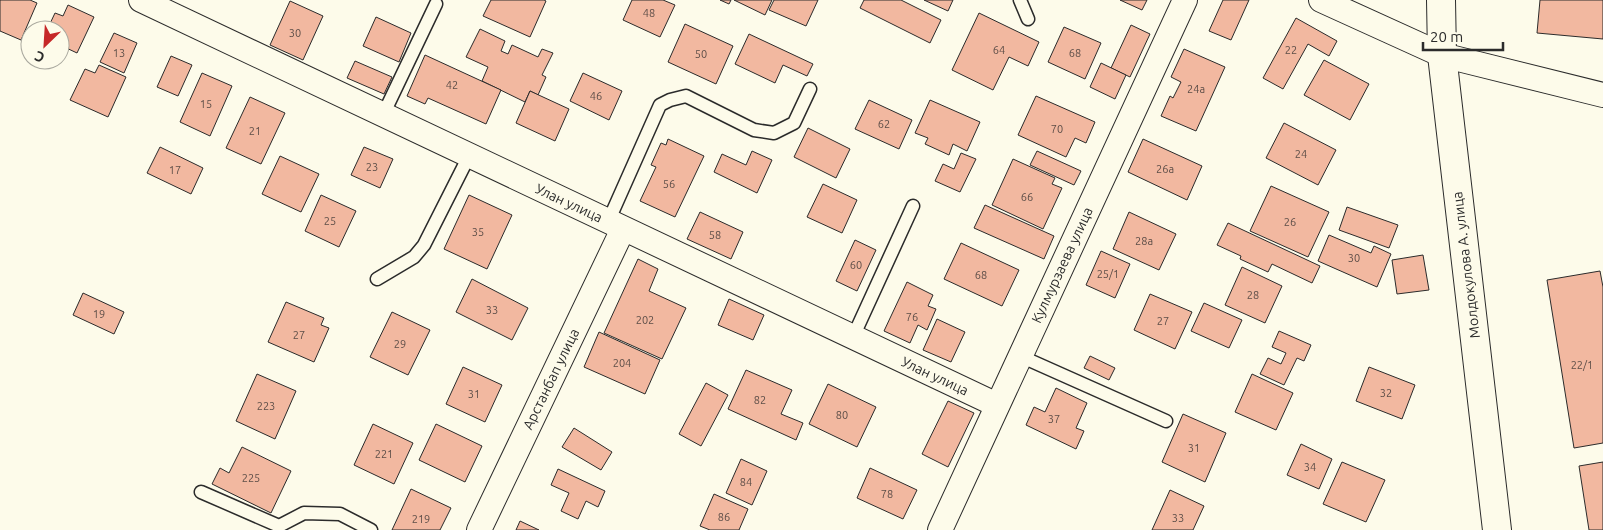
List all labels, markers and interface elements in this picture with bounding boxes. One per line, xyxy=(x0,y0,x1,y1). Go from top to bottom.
house number: 48 xyxy=(643,7,655,19)
north arrow xyxy=(20,20,70,70)
scale bar xyxy=(1423,20,1503,52)
house number: 30 xyxy=(289,27,301,39)
text: 20 m xyxy=(1430,28,1463,45)
house number: 64 xyxy=(993,44,1005,56)
house number: 22 xyxy=(1285,44,1297,56)
house number: 13 xyxy=(113,47,125,59)
house number: 68 xyxy=(1069,47,1081,59)
text: С xyxy=(32,48,47,66)
house number: 50 xyxy=(695,48,707,60)
house number: 42 xyxy=(446,79,458,91)
house number: 24а xyxy=(1187,83,1205,95)
house number: 46 xyxy=(590,90,602,102)
house number: 15 xyxy=(200,98,212,110)
house number: 62 xyxy=(878,118,890,130)
house number: 70 xyxy=(1051,123,1063,135)
house number: 21 xyxy=(249,125,261,137)
house number: 24 xyxy=(1295,148,1307,160)
house number: 23 xyxy=(366,161,378,173)
house number: 26а xyxy=(1156,163,1174,175)
house number: 17 xyxy=(169,164,181,176)
house number: 56 xyxy=(663,178,675,190)
street label: Улан улица xyxy=(533,180,605,226)
house number: 66 xyxy=(1021,191,1033,203)
street label: Молдокулова А. улица xyxy=(1449,191,1483,339)
street label: Кулмурзаева улица xyxy=(1028,205,1096,325)
house number: 25 xyxy=(324,215,336,227)
house number: 26 xyxy=(1284,216,1296,228)
house number: 35 xyxy=(472,226,484,238)
house number: 58 xyxy=(709,229,721,241)
house number: 28а xyxy=(1135,235,1153,247)
house number: 30 xyxy=(1348,252,1360,264)
house number: 60 xyxy=(850,259,862,271)
house number: 25/1 xyxy=(1097,268,1119,280)
house number: 68 xyxy=(975,269,987,281)
house number: 28 xyxy=(1247,289,1259,301)
house number: 33 xyxy=(486,304,498,316)
house number: 19 xyxy=(93,308,105,320)
house number: 76 xyxy=(906,311,918,323)
house number: 202 xyxy=(636,314,654,326)
house number: 27 xyxy=(1157,315,1169,327)
street label: Арстанбап улица xyxy=(520,326,582,432)
house number: 27 xyxy=(293,329,305,341)
house number: 29 xyxy=(394,338,406,350)
street label: Улан улица xyxy=(899,353,971,399)
house number: 204 xyxy=(613,357,631,369)
house number: 22/1 xyxy=(1571,359,1593,371)
house number: 32 xyxy=(1380,387,1392,399)
house number: 31 xyxy=(468,388,480,400)
house number: 82 xyxy=(754,394,766,406)
house number: 223 xyxy=(257,400,275,412)
house number: 80 xyxy=(836,409,848,421)
house number: 37 xyxy=(1048,413,1060,425)
house number: 31 xyxy=(1188,442,1200,454)
house number: 221 xyxy=(375,448,393,460)
house number: 34 xyxy=(1304,461,1316,473)
house number: 225 xyxy=(242,472,260,484)
house number: 84 xyxy=(740,476,752,488)
house number: 78 xyxy=(881,488,893,500)
house number: 86 xyxy=(718,511,730,523)
house number: 33 xyxy=(1172,512,1184,524)
house number: 219 xyxy=(412,513,430,525)

